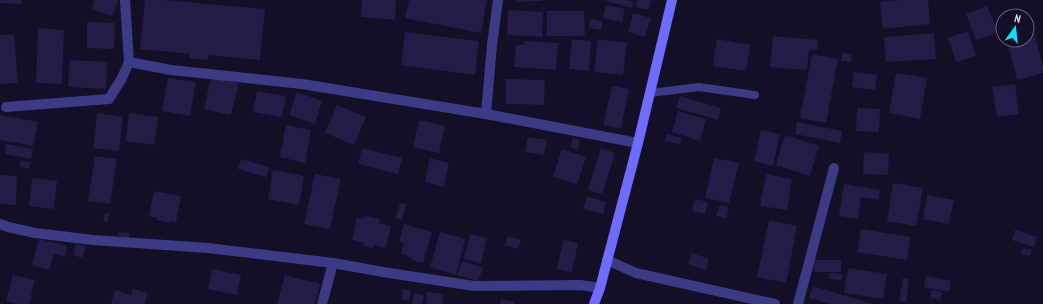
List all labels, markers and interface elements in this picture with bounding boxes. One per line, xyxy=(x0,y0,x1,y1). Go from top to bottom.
north arrow xyxy=(995,8,1035,48)
text: N xyxy=(1013,11,1022,26)

